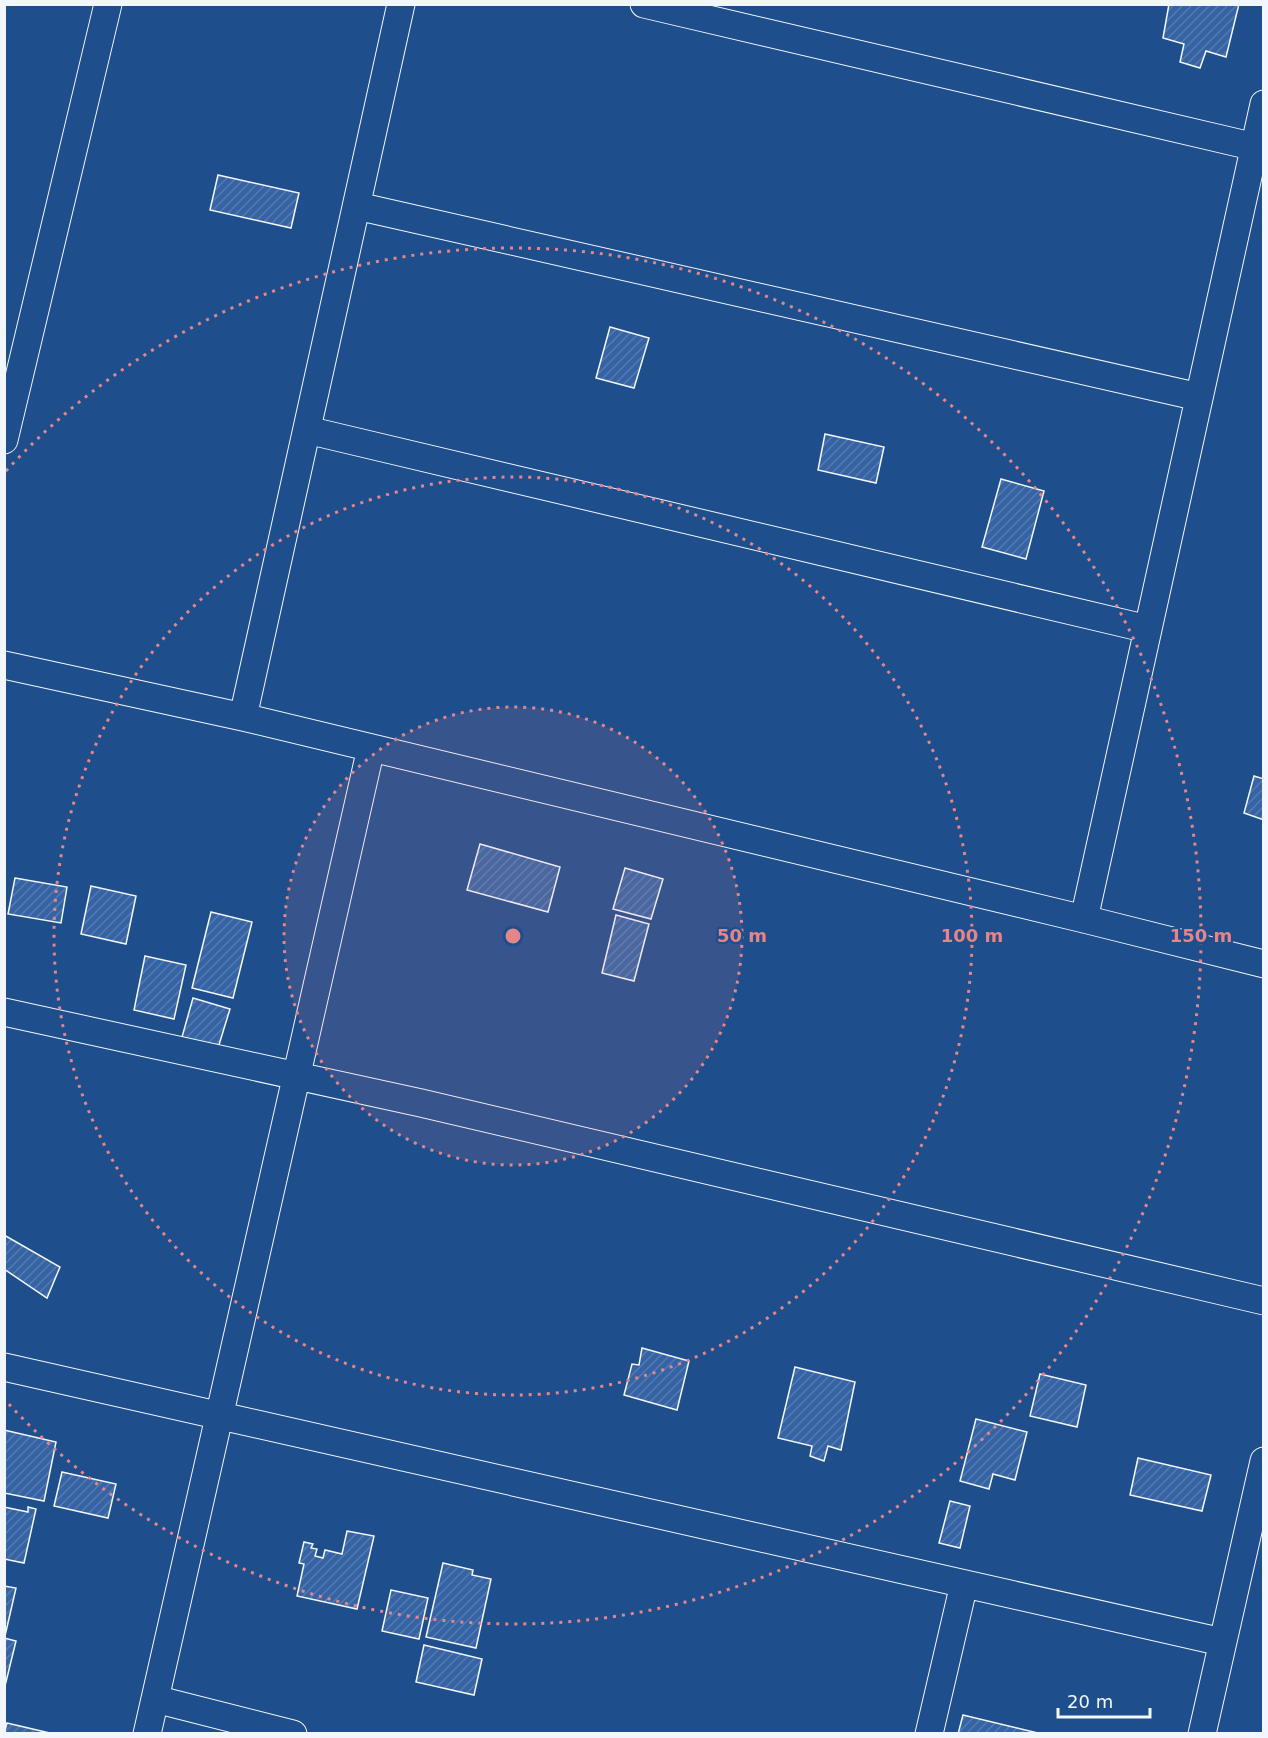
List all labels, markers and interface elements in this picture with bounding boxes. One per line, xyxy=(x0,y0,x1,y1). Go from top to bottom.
text: 50 m xyxy=(717,925,767,946)
text: 100 m xyxy=(941,925,1003,946)
text: 150 m xyxy=(1170,925,1232,946)
centre of rings xyxy=(503,926,523,946)
scale bar xyxy=(1058,1681,1150,1719)
text: 20 m xyxy=(1067,1691,1113,1712)

